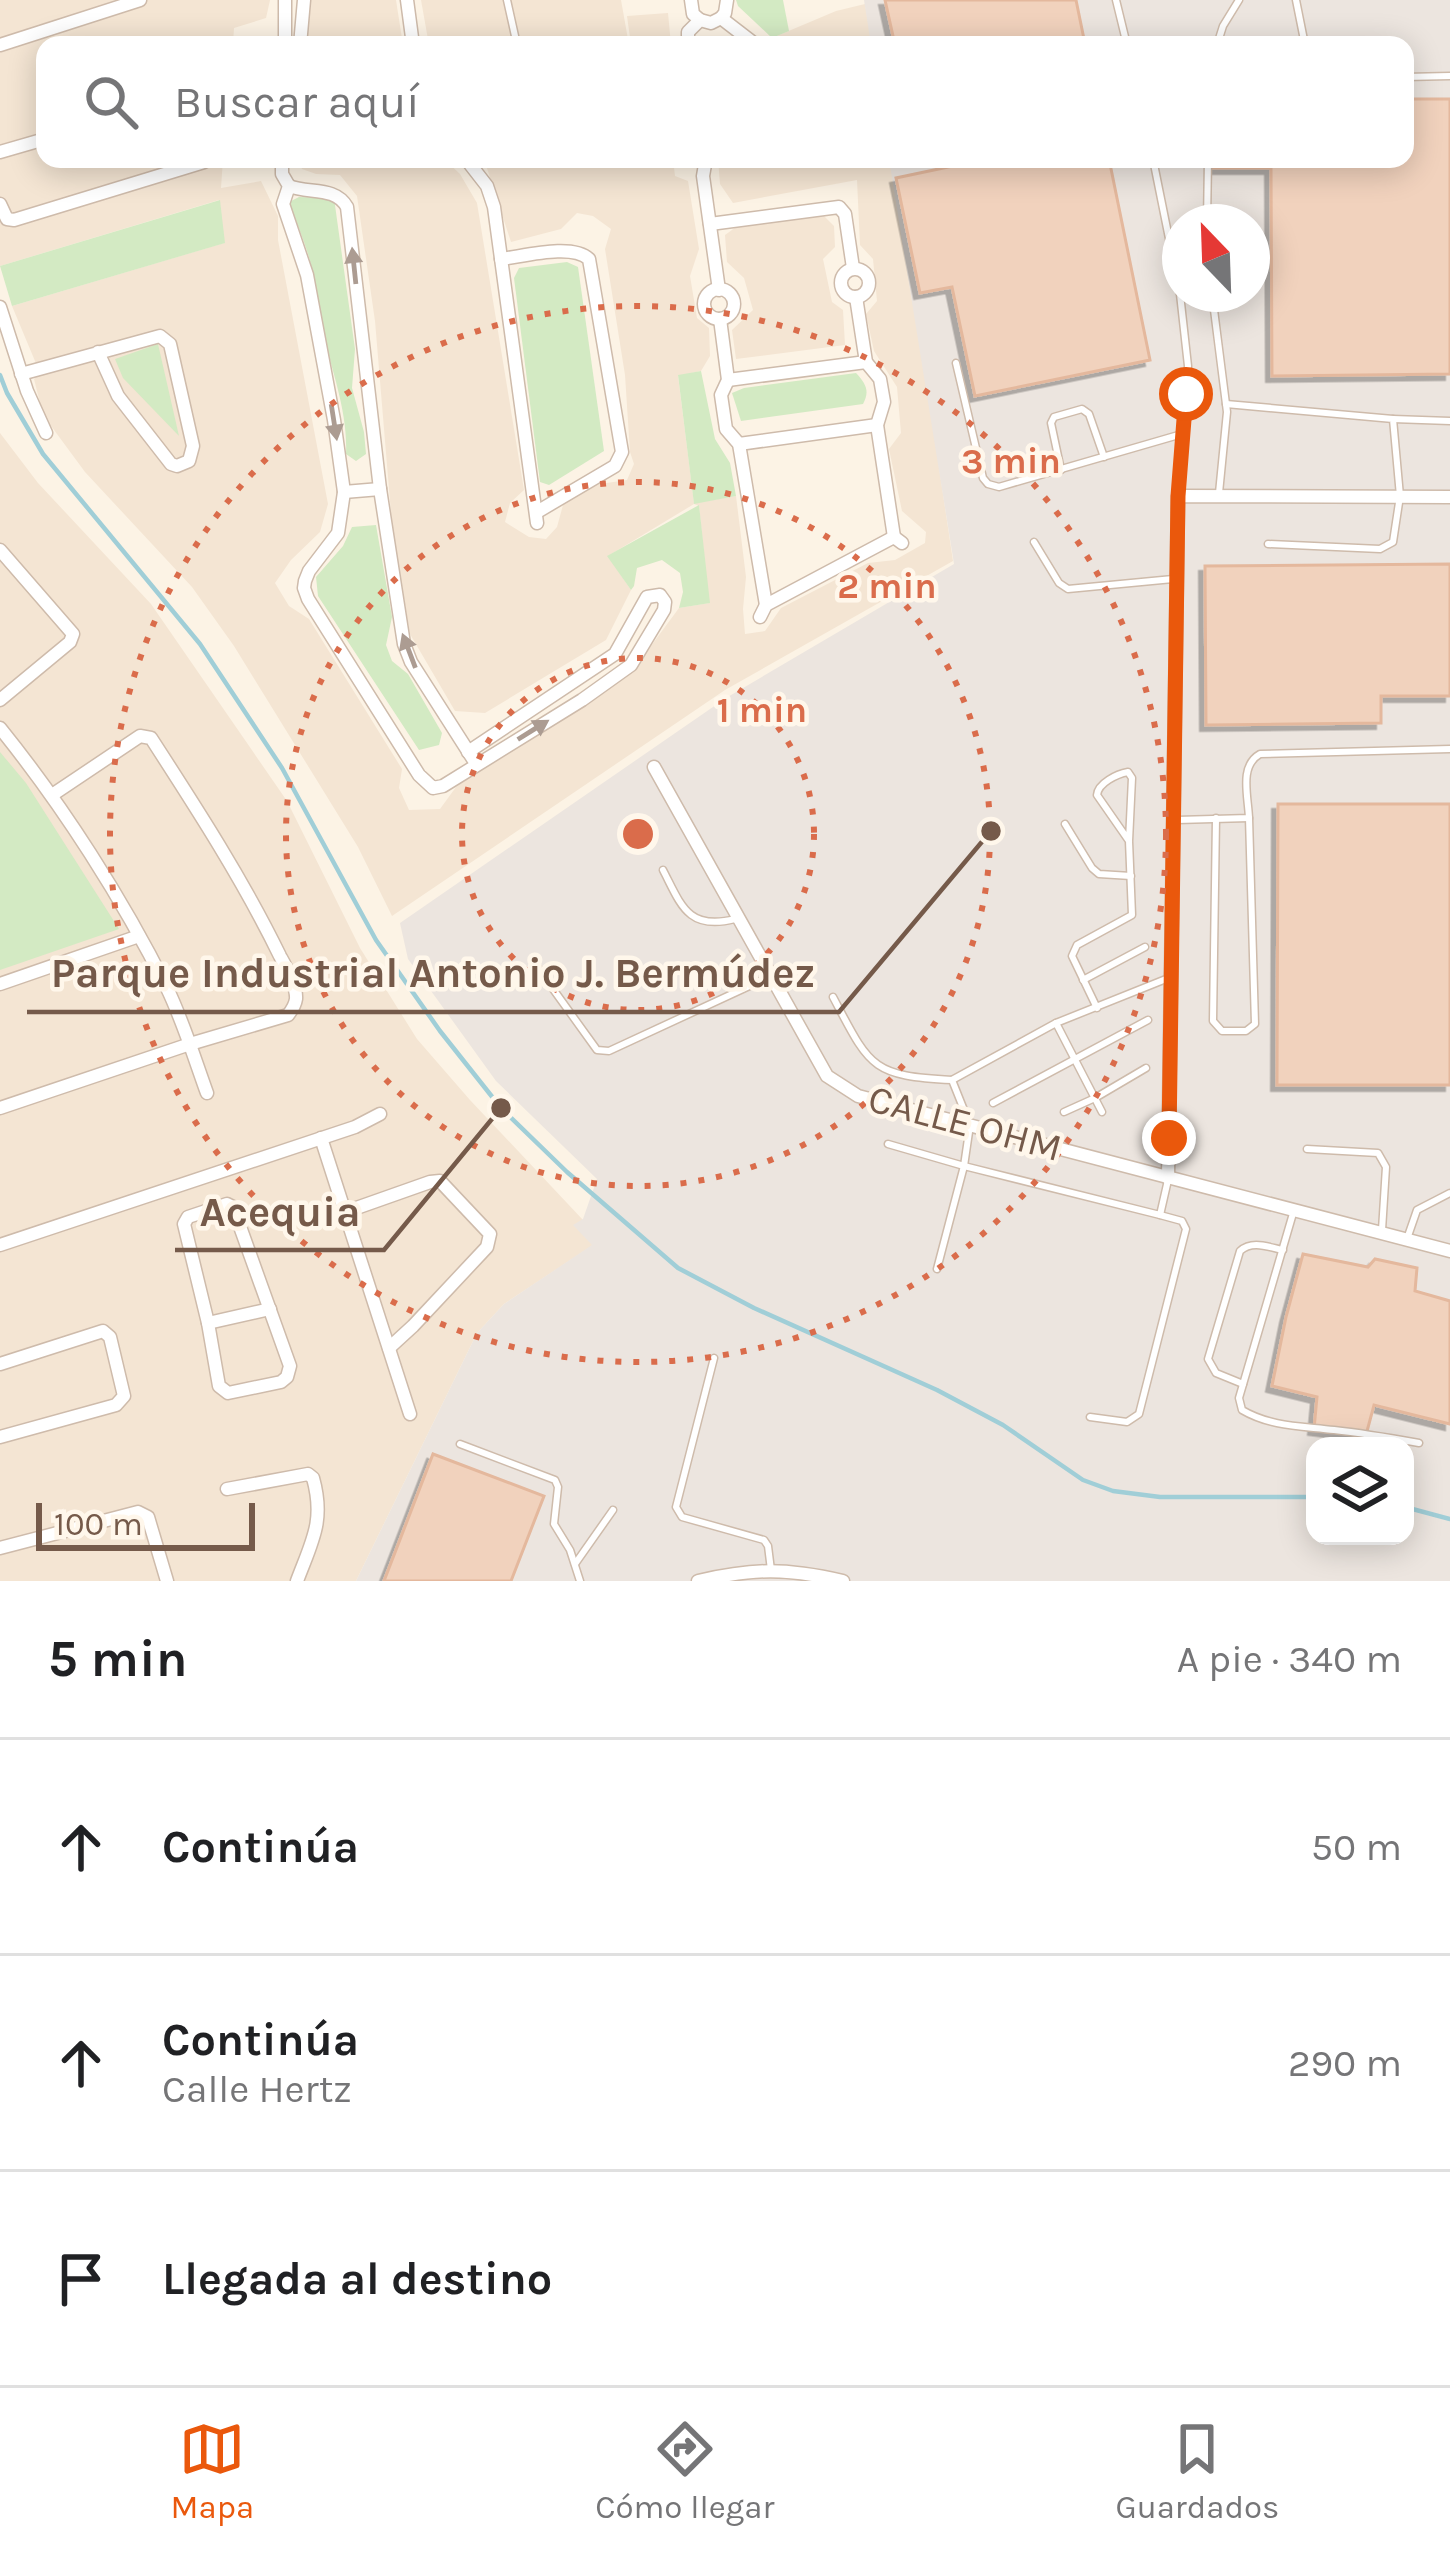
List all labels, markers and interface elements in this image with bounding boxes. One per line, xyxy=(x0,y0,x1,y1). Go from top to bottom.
search box xyxy=(36,36,1414,168)
icon: search xyxy=(78,69,144,135)
text: Buscar aquí xyxy=(174,76,420,128)
north arrow xyxy=(1162,204,1270,312)
one-way arrow xyxy=(344,247,363,284)
route start xyxy=(1159,367,1213,421)
one-way arrow xyxy=(325,404,344,442)
text: 3 min xyxy=(961,440,1061,482)
text: 2 min xyxy=(837,565,937,607)
one-way arrow xyxy=(399,633,418,669)
text: 1 min xyxy=(717,689,807,731)
one-way arrow xyxy=(516,720,550,741)
centre of rings xyxy=(617,813,659,855)
callout: Parque Industrial Antonio J. Bermúdez xyxy=(27,934,839,1012)
text: Parque Industrial Antonio J. Bermúdez xyxy=(51,948,815,998)
street label: CALLE OHM xyxy=(863,1075,1067,1171)
route end xyxy=(1142,1111,1196,1165)
callout: Acequia xyxy=(175,1172,384,1250)
text: Acequia xyxy=(199,1187,361,1237)
map controls xyxy=(1306,1437,1414,1545)
button: layers xyxy=(1306,1437,1414,1545)
scale bar xyxy=(36,1497,255,1550)
text: 100 m xyxy=(54,1505,143,1543)
text: 5 min xyxy=(48,1629,188,1689)
text: A pie · 340 m xyxy=(1177,1636,1402,1682)
icon: ahead xyxy=(48,1814,114,1880)
text: Continúa xyxy=(162,1821,359,1873)
text: 50 m xyxy=(1311,1824,1402,1870)
text: Continúa xyxy=(162,2014,359,2066)
icon: ahead xyxy=(48,2030,114,2096)
text: 290 m xyxy=(1288,2040,1402,2086)
text: Calle Hertz xyxy=(162,2066,352,2112)
icon: arrive xyxy=(48,2246,114,2312)
text: Llegada al destino xyxy=(162,2253,552,2305)
tab: Mapa xyxy=(171,2416,254,2526)
tab: Cómo llegar xyxy=(595,2416,774,2526)
tab: Guardados xyxy=(1115,2416,1279,2526)

